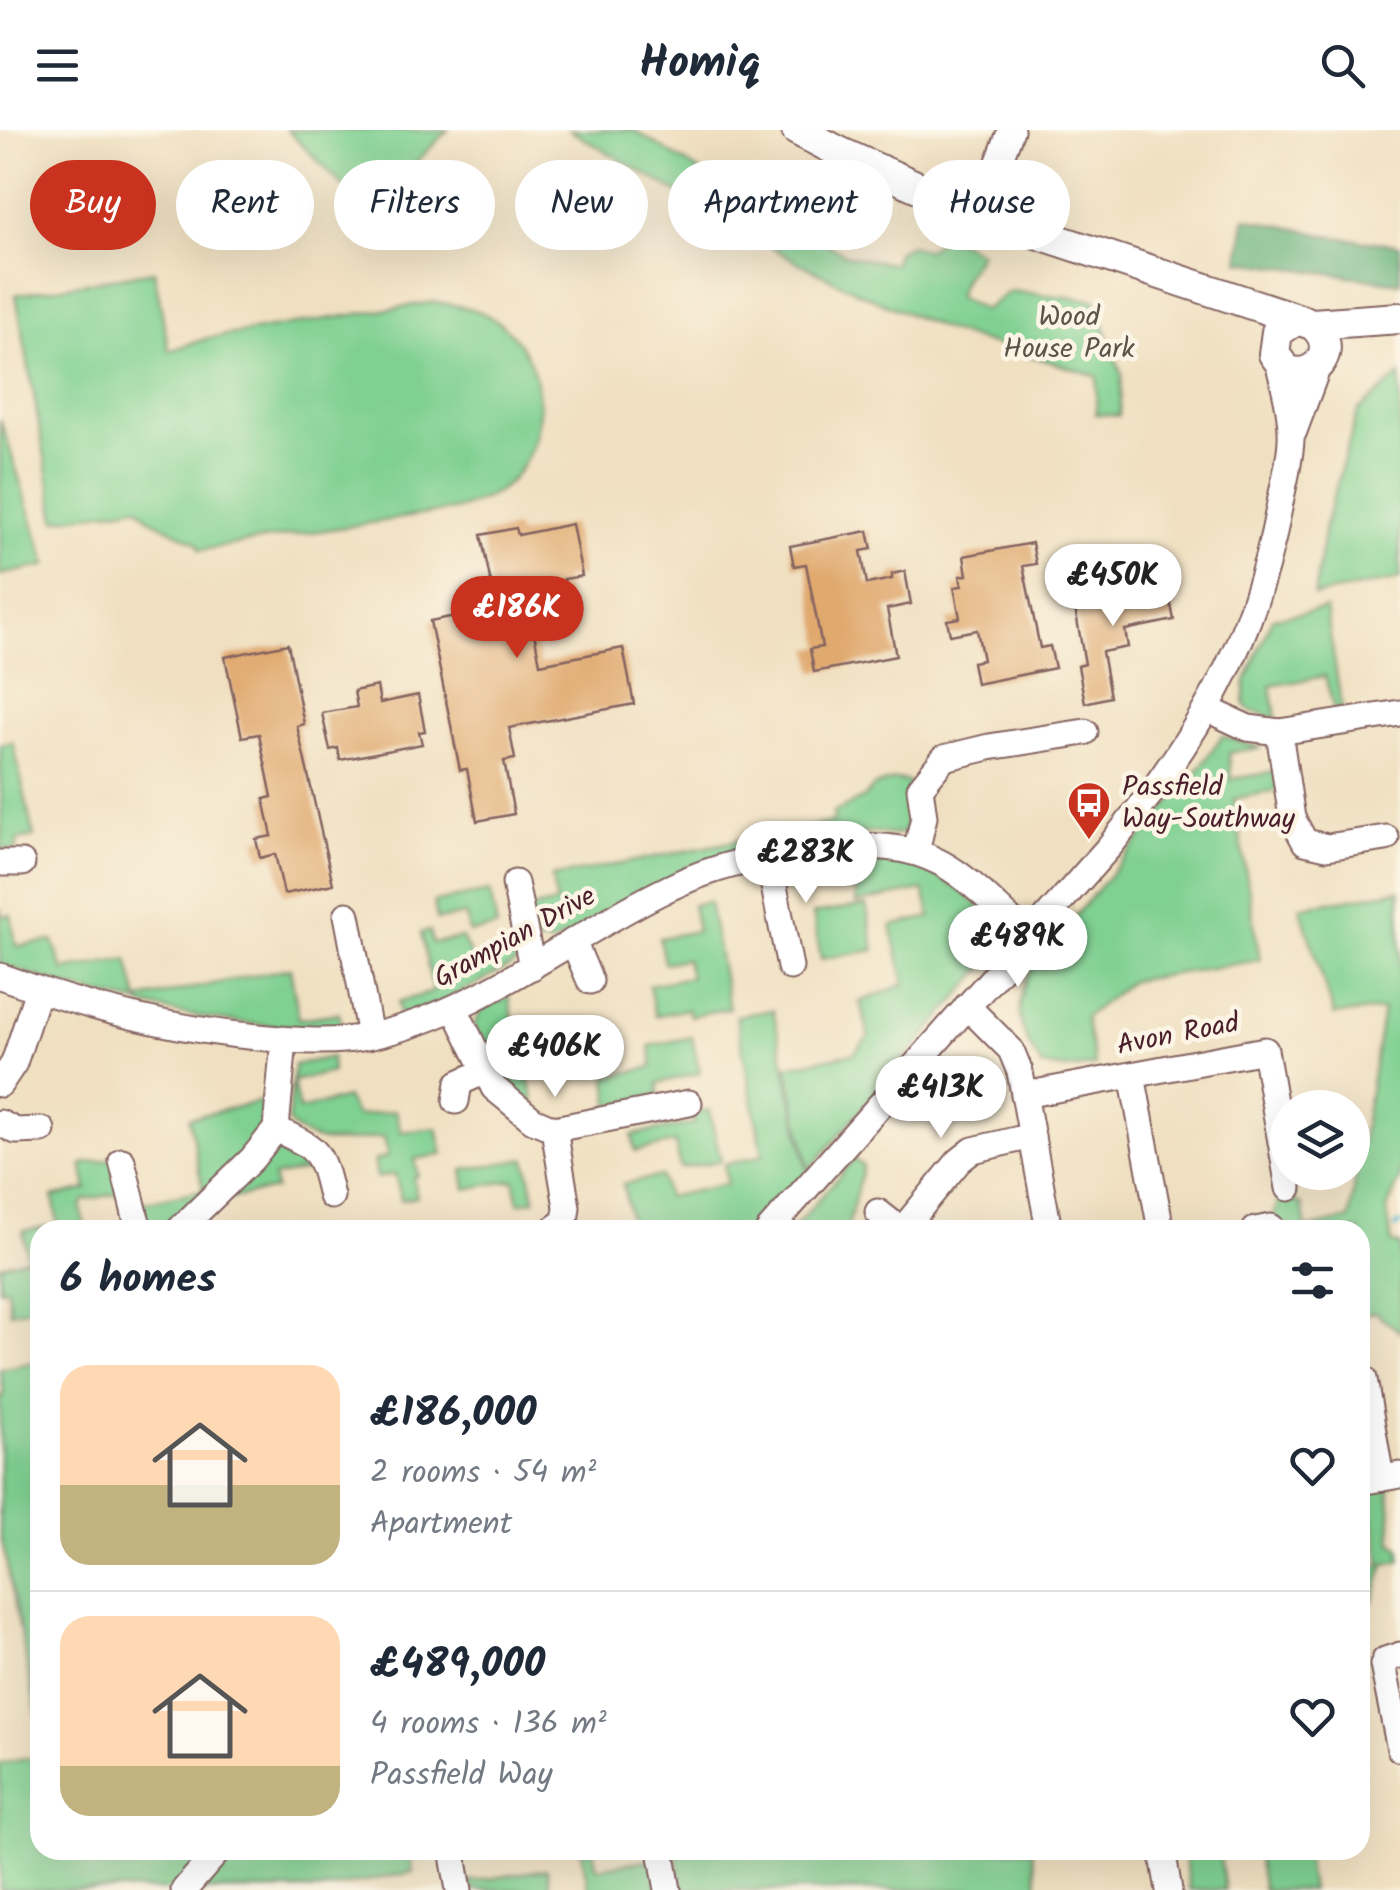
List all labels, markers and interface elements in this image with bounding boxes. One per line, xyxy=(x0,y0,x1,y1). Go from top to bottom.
text: Homiq xyxy=(639,29,761,101)
icon: menu xyxy=(30,38,85,93)
icon: search xyxy=(1315,38,1370,93)
chip: Buy xyxy=(30,160,156,250)
chip: Rent xyxy=(176,160,314,250)
chip: Filters xyxy=(334,160,495,250)
chip: New xyxy=(515,160,648,250)
chip: Apartment xyxy=(668,160,893,250)
chip: House xyxy=(913,160,1070,250)
park label: Wood House Park xyxy=(1003,295,1136,372)
pin: £450K xyxy=(1043,544,1183,629)
text: £450K xyxy=(1067,551,1159,602)
pin: £186K xyxy=(447,576,587,661)
text: £186K xyxy=(473,583,561,634)
place label: Passfield Way-Southway xyxy=(1122,765,1296,842)
bus stop icon: Passfield Way-Southway xyxy=(1066,780,1112,841)
pin: £283K xyxy=(736,821,876,906)
text: £283K xyxy=(757,828,855,879)
street label: Grampian Drive xyxy=(426,875,605,1001)
pin: £489K xyxy=(948,905,1088,990)
text: £489K xyxy=(970,912,1066,963)
street label: Avon Road xyxy=(1113,1001,1244,1069)
pin: £406K xyxy=(485,1015,625,1100)
text: £406K xyxy=(508,1022,602,1073)
pin: £413K xyxy=(871,1056,1011,1141)
text: £413K xyxy=(897,1063,985,1114)
map controls xyxy=(1270,1090,1370,1190)
button: layers xyxy=(1270,1090,1370,1190)
text: 6 homes xyxy=(60,1247,216,1314)
icon: filters xyxy=(1285,1253,1340,1308)
text: £186,000 xyxy=(370,1381,537,1448)
icon: home xyxy=(140,1405,260,1525)
icon: heart xyxy=(1285,1438,1340,1493)
text: 2 rooms · 54 m² xyxy=(370,1448,596,1499)
text: Apartment xyxy=(370,1499,512,1550)
text: £489,000 xyxy=(370,1632,545,1699)
icon: home xyxy=(140,1656,260,1776)
icon: heart xyxy=(1285,1689,1340,1744)
text: 4 rooms · 136 m² xyxy=(370,1699,607,1750)
text: Passfield Way xyxy=(370,1750,553,1801)

